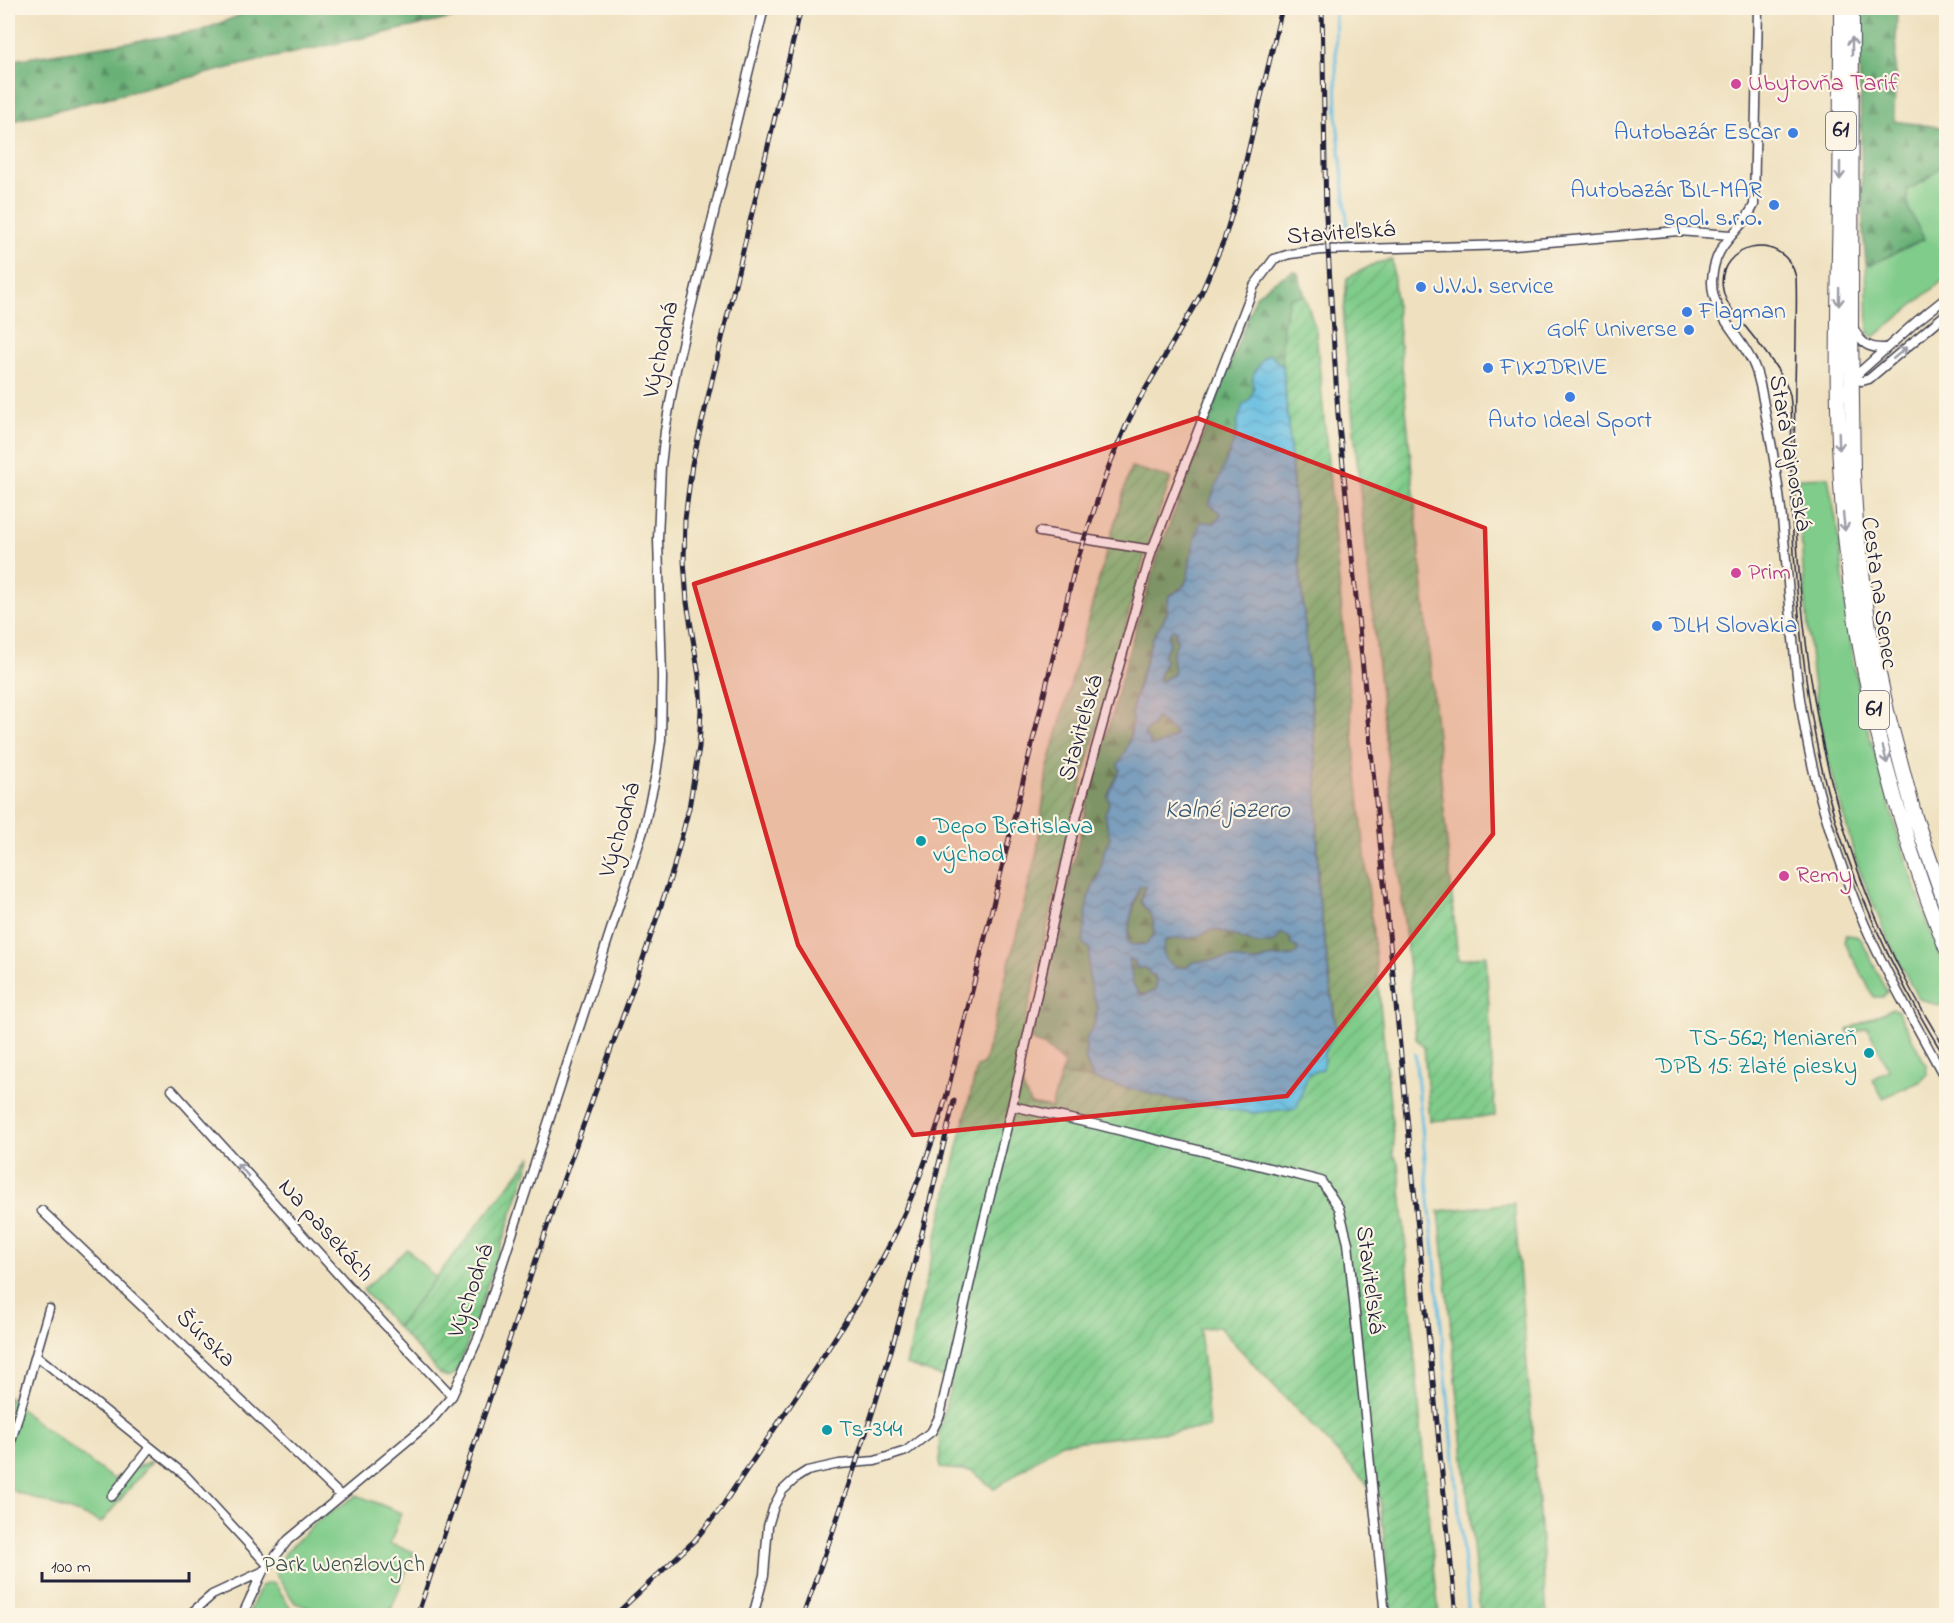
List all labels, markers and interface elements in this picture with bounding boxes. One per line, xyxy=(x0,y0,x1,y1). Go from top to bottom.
one-way arrow xyxy=(1846,37,1858,57)
place label: Ubytovňa Tarif xyxy=(1748,67,1900,103)
marker: Ubytovňa Tarif xyxy=(1729,77,1743,91)
road number: 61 xyxy=(1826,112,1856,150)
place label: Autobazár Escar xyxy=(1614,116,1782,151)
marker: Autobazár Escar xyxy=(1786,126,1800,140)
one-way arrow xyxy=(1834,160,1846,180)
place label: Autobazár BIL-MAR spol. s.r.o. xyxy=(1570,174,1763,237)
marker: Autobazár BIL-MAR spol. s.r.o. xyxy=(1767,198,1781,212)
street label: Staviteľská xyxy=(1286,213,1396,255)
place label: J.V.J. service xyxy=(1433,270,1554,305)
marker: J.V.J. service xyxy=(1414,280,1428,294)
one-way arrow xyxy=(1833,287,1845,307)
place label: Flagman xyxy=(1698,295,1786,330)
street label: Východná xyxy=(635,299,690,402)
marker: Flagman xyxy=(1680,305,1694,319)
place label: Golf Universe xyxy=(1547,313,1677,348)
marker: Golf Universe xyxy=(1682,323,1696,337)
one-way arrow xyxy=(1892,346,1907,360)
place label: FIX2DRIVE xyxy=(1499,351,1608,386)
marker: FIX2DRIVE xyxy=(1481,361,1495,375)
street label: Stará Vajnorská xyxy=(1758,372,1820,534)
marker: Auto Ideal Sport xyxy=(1563,390,1577,404)
place label: Auto Ideal Sport xyxy=(1488,404,1652,439)
one-way arrow xyxy=(1833,431,1845,451)
one-way arrow xyxy=(1839,512,1850,531)
street label: Cesta na Senec xyxy=(1850,515,1906,672)
place label: Prim xyxy=(1748,556,1791,591)
marker: Prim xyxy=(1729,566,1743,580)
place label: DLH Slovakia xyxy=(1668,609,1797,644)
marker: DLH Slovakia xyxy=(1650,619,1664,633)
street label: Staviteľská xyxy=(1050,671,1114,785)
road number: 61 xyxy=(1859,691,1889,729)
one-way arrow xyxy=(1879,745,1891,764)
street label: Východná xyxy=(590,778,652,883)
water label: Kalné jazero xyxy=(1164,792,1291,830)
place label: Depo Bratislava východ xyxy=(932,810,1093,874)
marker: Depo Bratislava východ xyxy=(914,834,928,848)
place label: Remy xyxy=(1796,859,1852,895)
marker: Remy xyxy=(1777,869,1791,883)
place label: TS-562; Meniareň DPB 15: Zlaté piesky xyxy=(1655,1022,1857,1086)
marker: TS-562; Meniareň DPB 15: Zlaté piesky xyxy=(1862,1046,1876,1060)
one-way arrow xyxy=(236,1162,250,1177)
street label: Na pasekách xyxy=(269,1171,381,1291)
street label: Staviteľská xyxy=(1345,1224,1393,1336)
street label: Východná xyxy=(439,1239,505,1344)
street label: Šúrska xyxy=(167,1301,243,1377)
place label: Ts-344 xyxy=(839,1413,903,1448)
marker: Ts-344 xyxy=(820,1423,834,1437)
scale bar xyxy=(42,1545,189,1583)
park label: Park Wenzlových xyxy=(263,1548,425,1584)
text: 100 m xyxy=(51,1555,91,1581)

